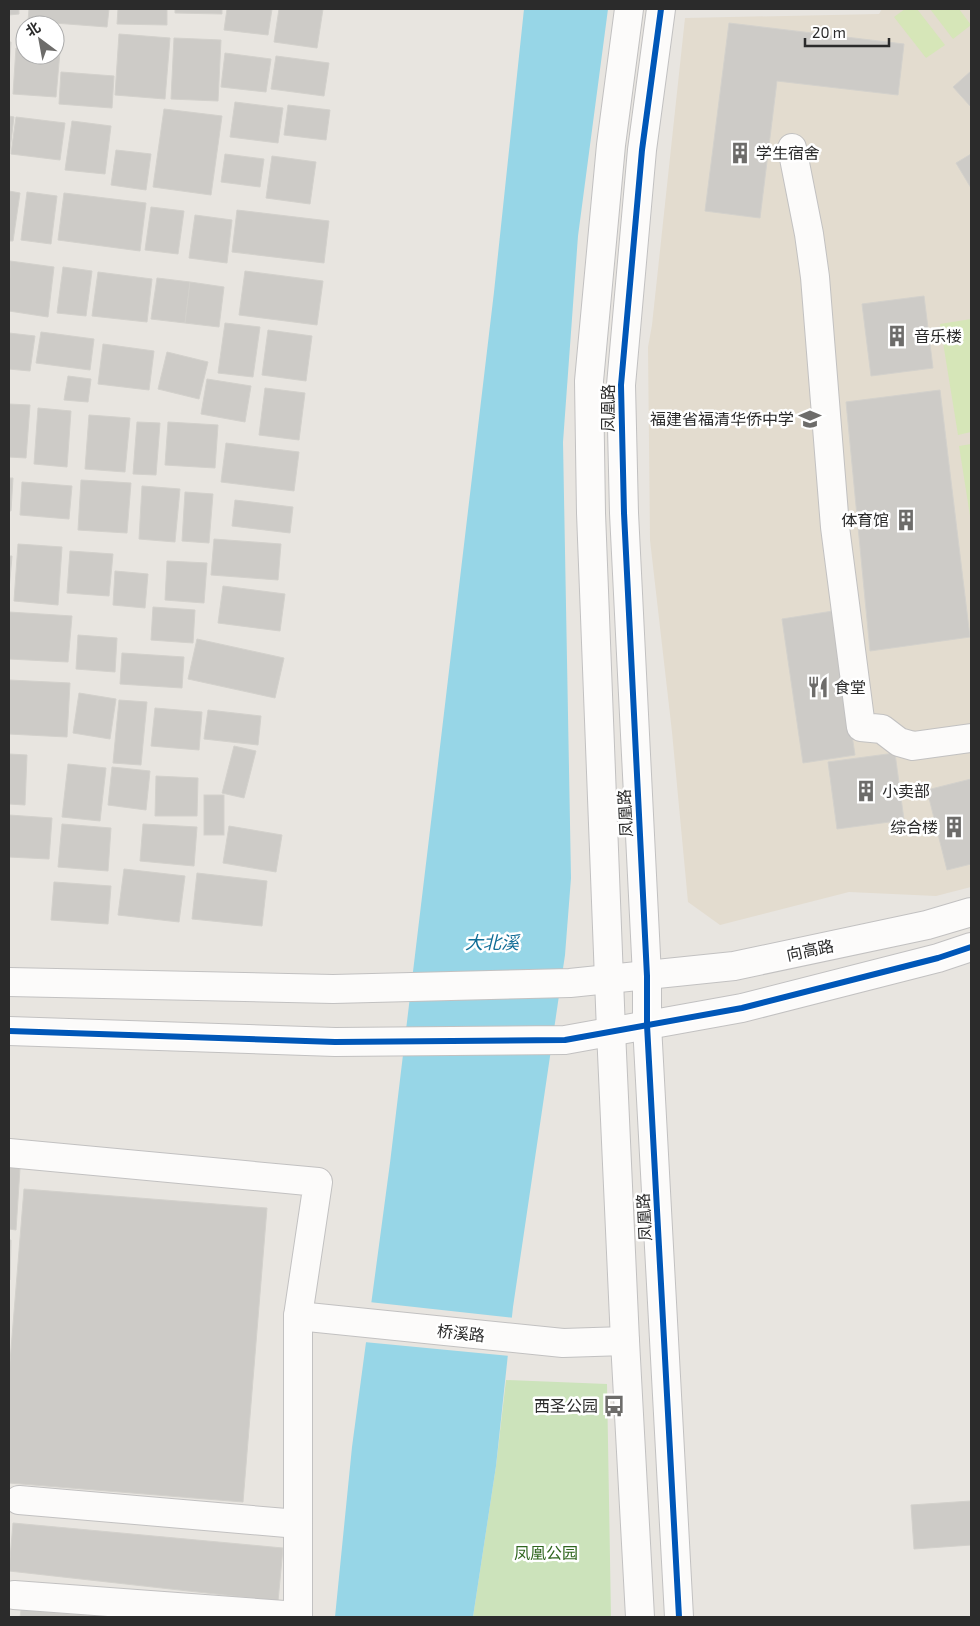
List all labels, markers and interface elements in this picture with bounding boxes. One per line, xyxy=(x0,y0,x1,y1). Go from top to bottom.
north arrow xyxy=(15,15,65,65)
scale bar xyxy=(805,15,889,47)
text: 北 xyxy=(22,18,43,39)
text: 20 m xyxy=(812,23,846,41)
building icon: 学生宿舍 xyxy=(727,140,753,166)
place label: 学生宿舍 xyxy=(756,143,820,162)
building icon: 音乐楼 xyxy=(884,323,910,349)
place label: 音乐楼 xyxy=(914,326,962,345)
street label: 凤凰路 xyxy=(598,384,617,432)
school or university icon: 福建省福清华侨中学 xyxy=(797,406,823,432)
place label: 福建省福清华侨中学 xyxy=(650,409,794,428)
building icon: 体育馆 xyxy=(893,507,919,533)
place label: 体育馆 xyxy=(841,510,889,529)
restaurant icon: 食堂 xyxy=(805,674,831,700)
place label: 食堂 xyxy=(834,677,866,696)
building icon: 小卖部 xyxy=(853,778,879,804)
place label: 小卖部 xyxy=(882,781,930,800)
street label: 凤凰路 xyxy=(614,789,635,837)
building icon: 综合楼 xyxy=(941,814,967,840)
place label: 综合楼 xyxy=(890,817,938,836)
water label: 大北溪 xyxy=(465,931,521,953)
street label: 向高路 xyxy=(784,935,835,964)
street label: 凤凰路 xyxy=(633,1193,654,1241)
street label: 桥溪路 xyxy=(436,1321,486,1344)
bus stop icon: 西圣公园 xyxy=(601,1393,627,1419)
place label: 西圣公园 xyxy=(534,1396,598,1415)
park label: 凤凰公园 xyxy=(514,1543,578,1562)

